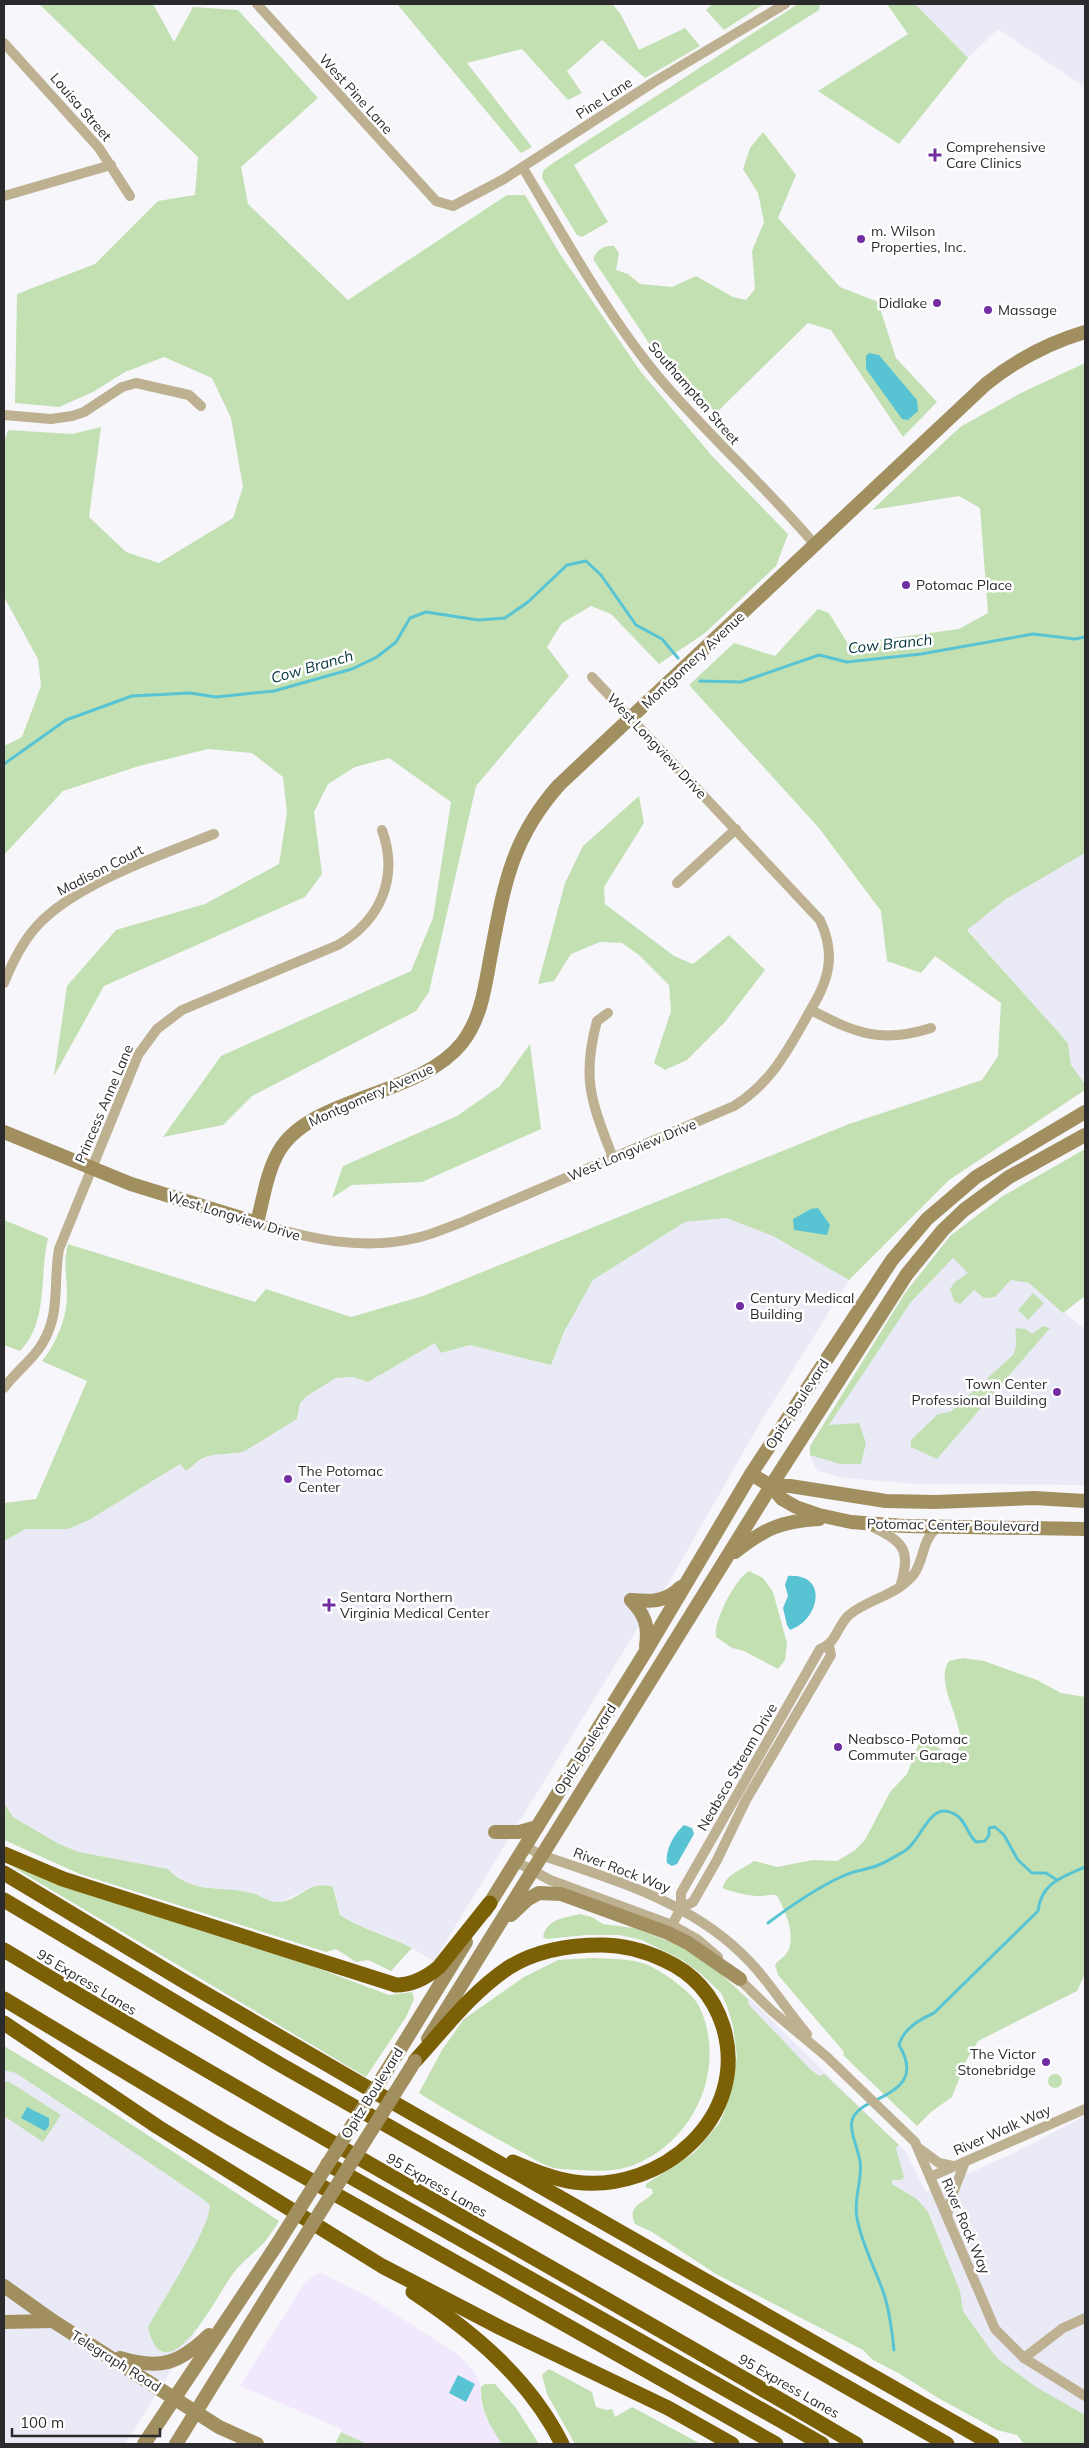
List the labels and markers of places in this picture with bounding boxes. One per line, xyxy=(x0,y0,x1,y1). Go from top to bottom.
place label: Comprehensive Care Clinics xyxy=(946,138,1046,172)
marker: Comprehensive Care Clinics xyxy=(928,148,942,162)
place label: m. Wilson Properties, Inc. xyxy=(871,222,966,256)
marker: m. Wilson Properties, Inc. xyxy=(855,233,867,245)
place label: Didlake xyxy=(878,294,927,312)
marker: Didlake xyxy=(931,297,943,309)
place label: Massage xyxy=(998,301,1057,319)
marker: Massage xyxy=(982,304,994,316)
place label: Potomac Place xyxy=(916,576,1012,594)
marker: Potomac Place xyxy=(900,579,912,591)
place label: Century Medical Building xyxy=(750,1289,854,1323)
marker: Century Medical Building xyxy=(734,1300,746,1312)
place label: Town Center Professional Building xyxy=(912,1375,1048,1409)
marker: Town Center Professional Building xyxy=(1051,1386,1063,1398)
place label: The Potomac Center xyxy=(298,1462,383,1496)
marker: The Potomac Center xyxy=(282,1473,294,1485)
place label: Sentara Northern Virginia Medical Center xyxy=(340,1588,490,1622)
marker: Sentara Northern Virginia Medical Center xyxy=(322,1598,336,1612)
place label: Neabsco-Potomac Commuter Garage xyxy=(848,1730,968,1764)
marker: Neabsco-Potomac Commuter Garage xyxy=(832,1741,844,1753)
place label: The Victor Stonebridge xyxy=(957,2045,1037,2079)
marker: The Victor Stonebridge xyxy=(1040,2056,1052,2068)

